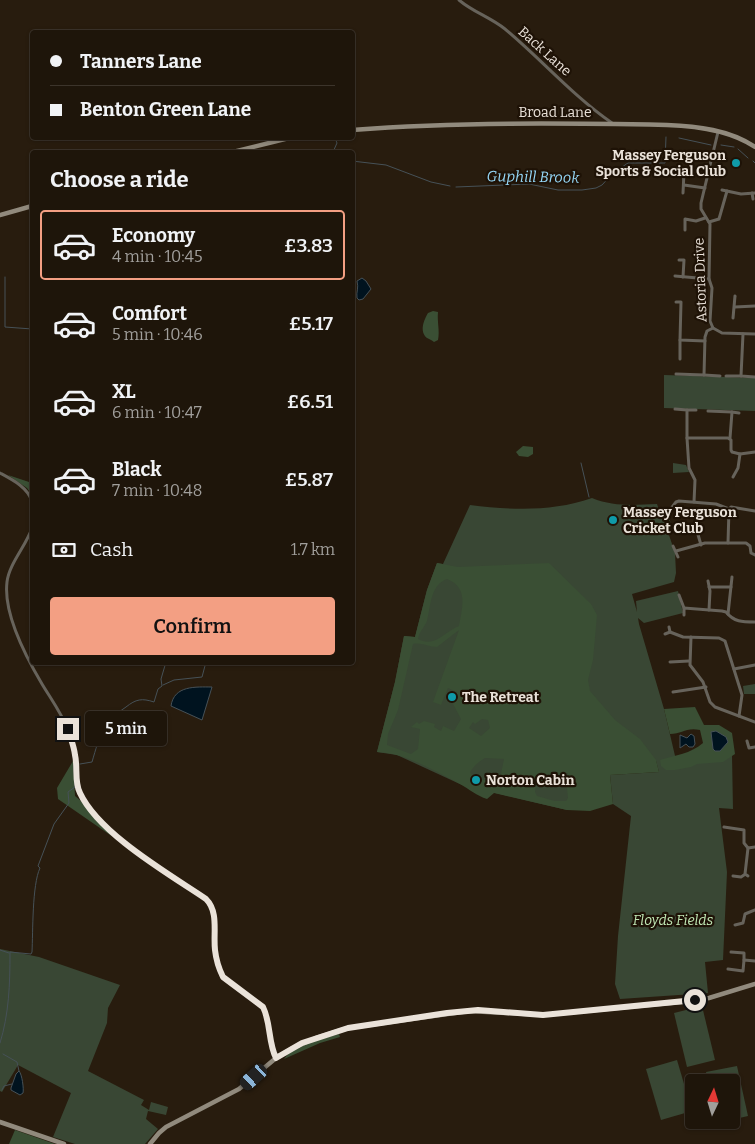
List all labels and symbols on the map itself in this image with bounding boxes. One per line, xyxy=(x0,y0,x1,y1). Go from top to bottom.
street label: Back Lane xyxy=(515,23,575,80)
street label: Broad Lane xyxy=(518,104,592,121)
place label: Massey Ferguson Sports & Social Club xyxy=(595,147,726,180)
marker: Massey Ferguson Sports & Social Club xyxy=(730,157,742,169)
water label: Guphill Brook xyxy=(486,167,580,187)
street label: Astoria Drive xyxy=(691,238,710,322)
place label: Massey Ferguson Cricket Club xyxy=(623,504,737,537)
marker: Massey Ferguson Cricket Club xyxy=(607,514,619,526)
place label: The Retreat xyxy=(462,689,540,706)
marker: The Retreat xyxy=(446,691,458,703)
callout: 5 min xyxy=(86,712,168,746)
route end xyxy=(57,718,79,740)
place label: Norton Cabin xyxy=(486,772,574,789)
marker: Norton Cabin xyxy=(470,774,482,786)
park label: Floyds Fields xyxy=(633,912,714,929)
route start xyxy=(684,989,706,1011)
car xyxy=(237,1061,270,1093)
north arrow xyxy=(685,1074,740,1129)

